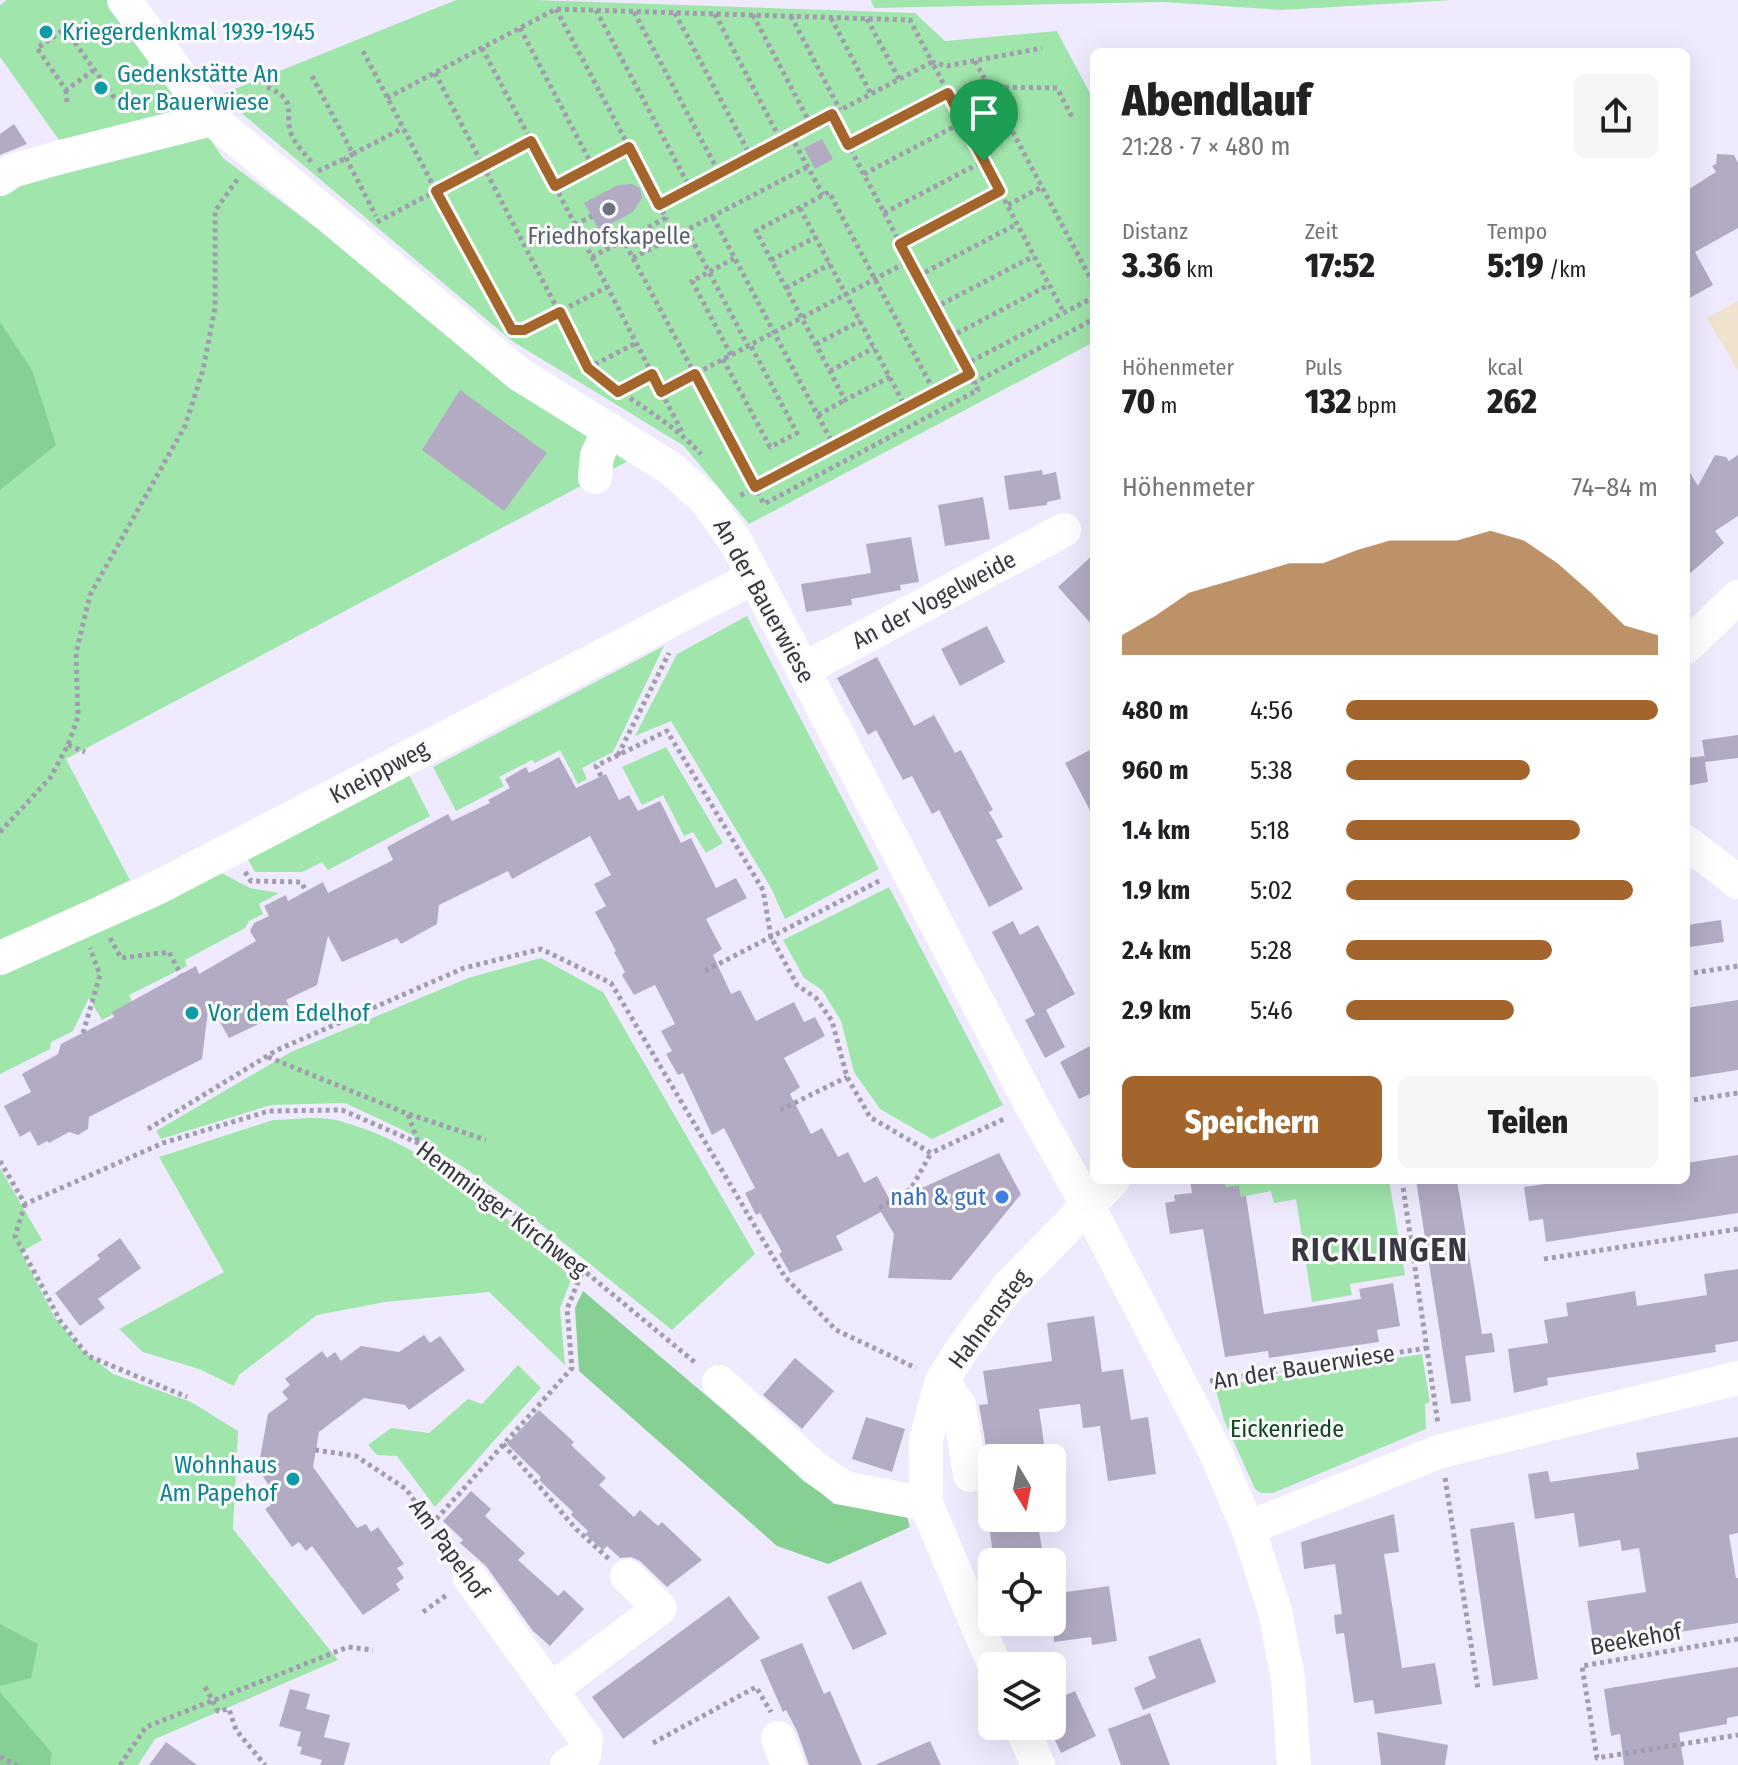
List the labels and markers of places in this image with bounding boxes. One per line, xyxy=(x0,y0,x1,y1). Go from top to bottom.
place label: Kriegerdenkmal 1939-1945 xyxy=(62,18,315,46)
marker: Kriegerdenkmal 1939-1945 xyxy=(37,23,55,41)
place label: Gedenkstätte An der Bauerwiese xyxy=(117,60,279,116)
marker: Gedenkstätte An der Bauerwiese xyxy=(92,79,110,97)
pin xyxy=(950,79,1018,161)
marker: Friedhofskapelle xyxy=(600,200,618,218)
place label: Friedhofskapelle xyxy=(527,222,691,250)
place label: Vor dem Edelhof xyxy=(208,999,371,1027)
marker: Vor dem Edelhof xyxy=(183,1004,201,1022)
place label: nah & gut xyxy=(890,1183,986,1211)
marker: nah & gut xyxy=(993,1188,1011,1206)
place label: Wohnhaus Am Papehof xyxy=(160,1451,279,1507)
marker: Wohnhaus Am Papehof xyxy=(284,1470,302,1488)

